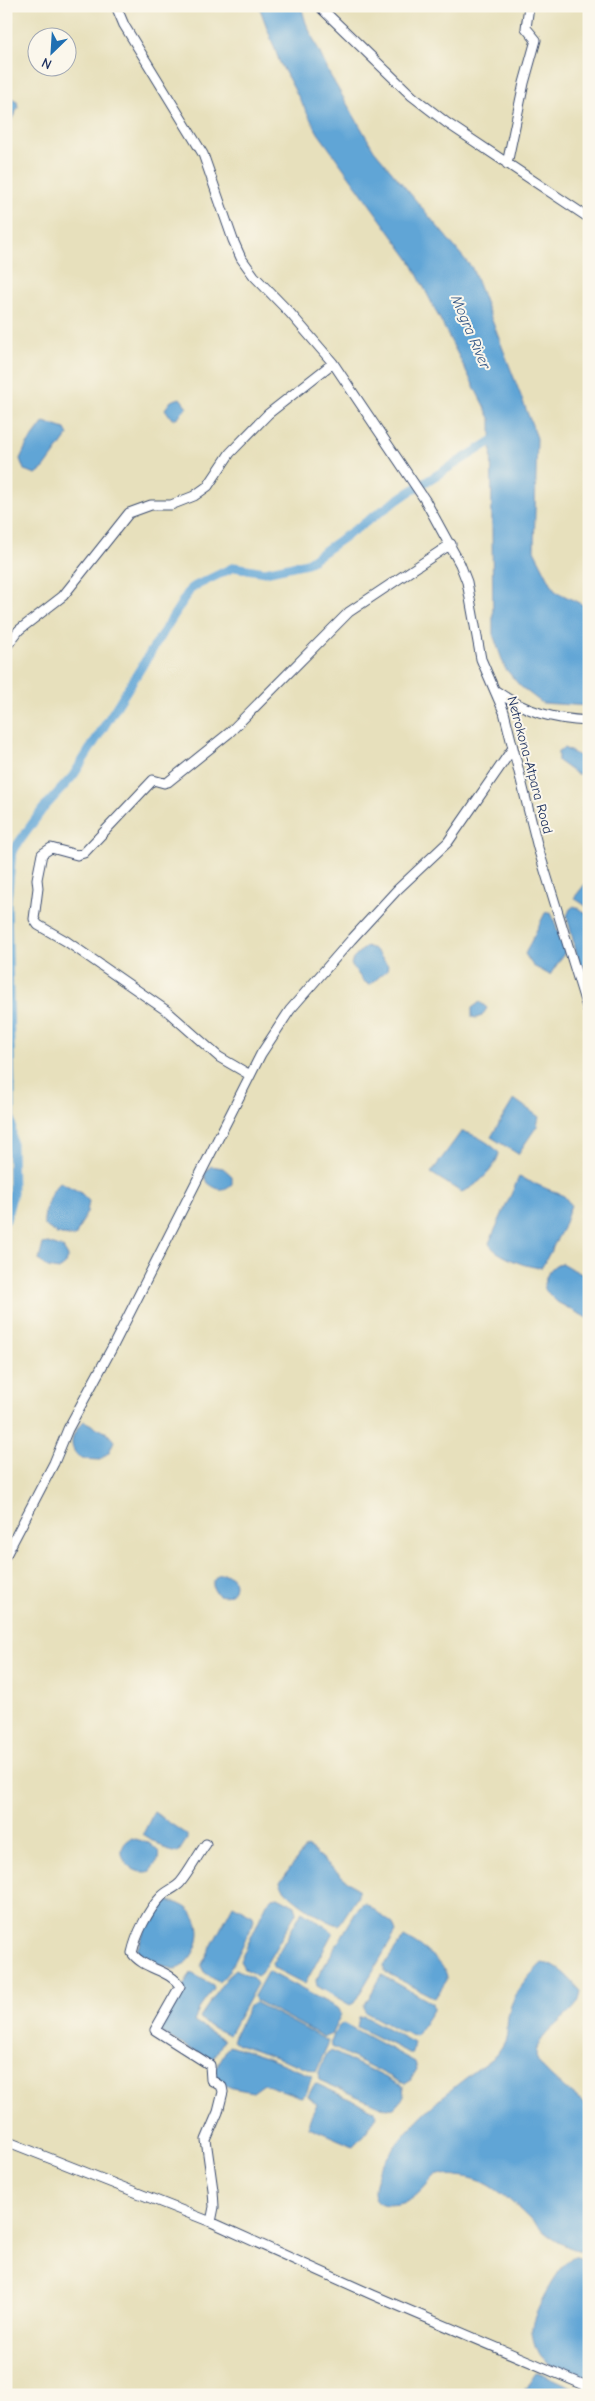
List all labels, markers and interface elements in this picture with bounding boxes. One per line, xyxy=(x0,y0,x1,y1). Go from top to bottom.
north arrow xyxy=(28,28,78,78)
text: N xyxy=(39,54,54,73)
water label: Mogra River xyxy=(447,291,495,373)
street label: Netrokona-Atpara Road xyxy=(503,694,557,836)

